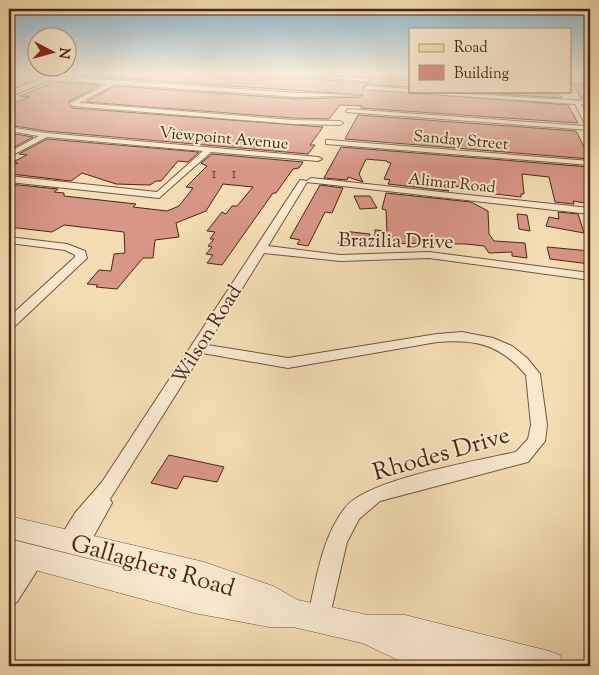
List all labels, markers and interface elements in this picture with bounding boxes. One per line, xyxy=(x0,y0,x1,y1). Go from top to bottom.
north arrow xyxy=(28,28,78,78)
legend xyxy=(409,28,572,92)
text: Road xyxy=(454,38,488,59)
text: N xyxy=(52,47,73,60)
text: Building xyxy=(454,64,509,85)
street label: Viewpoint Avenue xyxy=(158,122,289,157)
street label: Sanday Street xyxy=(412,126,510,157)
house number: 1 xyxy=(211,164,217,185)
house number: 1 xyxy=(231,164,237,185)
street label: Alimar Road xyxy=(407,168,497,201)
street label: Brazilia Drive xyxy=(338,227,454,258)
street label: Wilson Road xyxy=(166,280,250,391)
street label: Rhodes Drive xyxy=(369,419,514,491)
street label: Gallaghers Road xyxy=(67,527,239,607)

